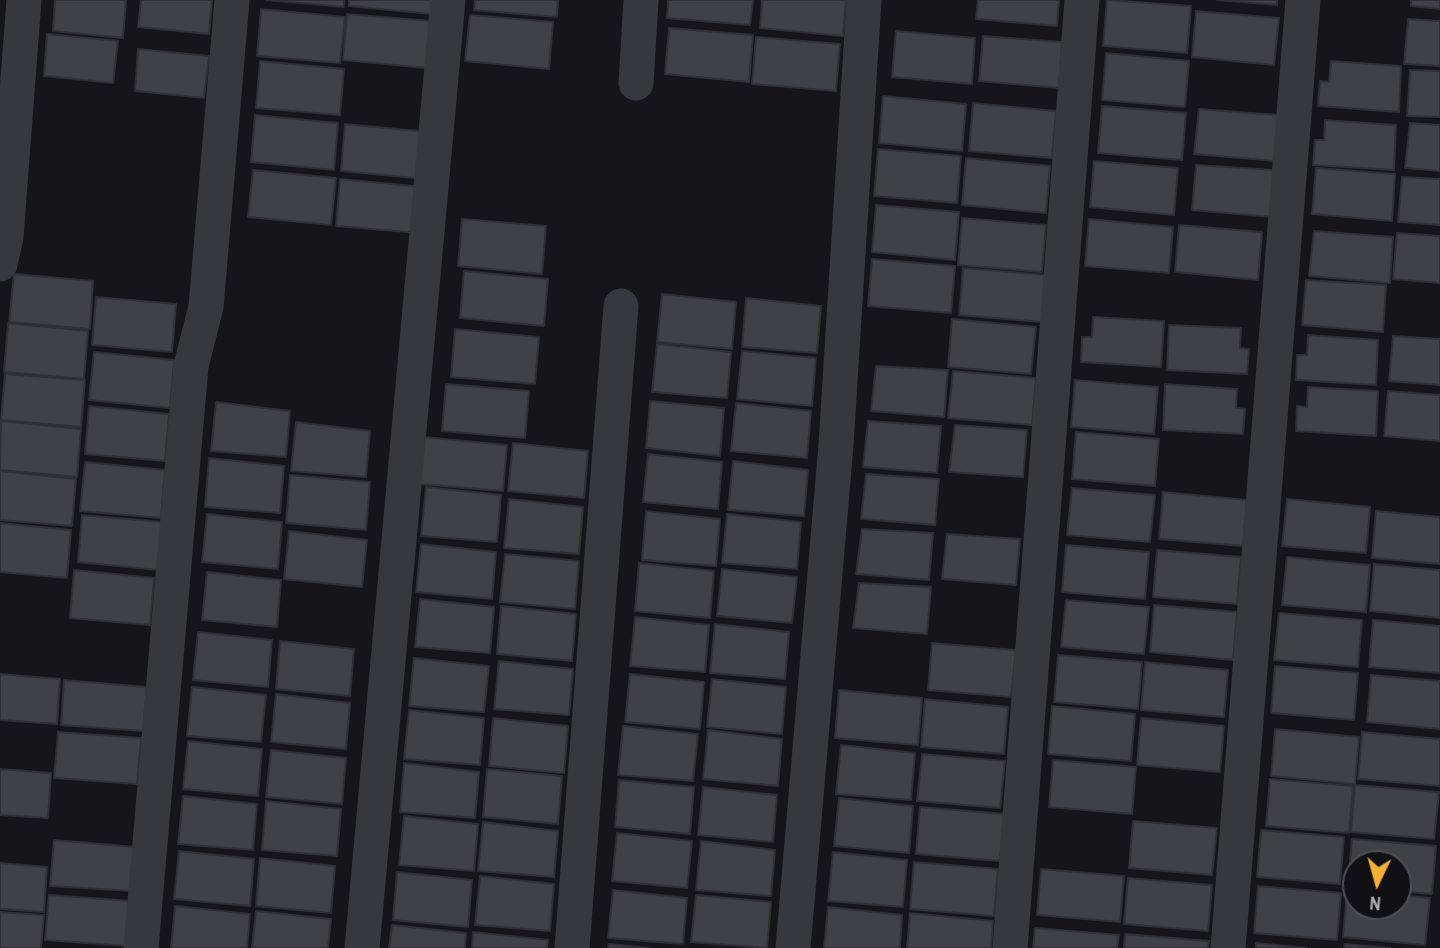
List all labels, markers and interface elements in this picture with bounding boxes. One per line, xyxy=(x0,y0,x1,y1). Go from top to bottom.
north arrow xyxy=(1342,850,1412,920)
text: N xyxy=(1369,890,1382,917)

